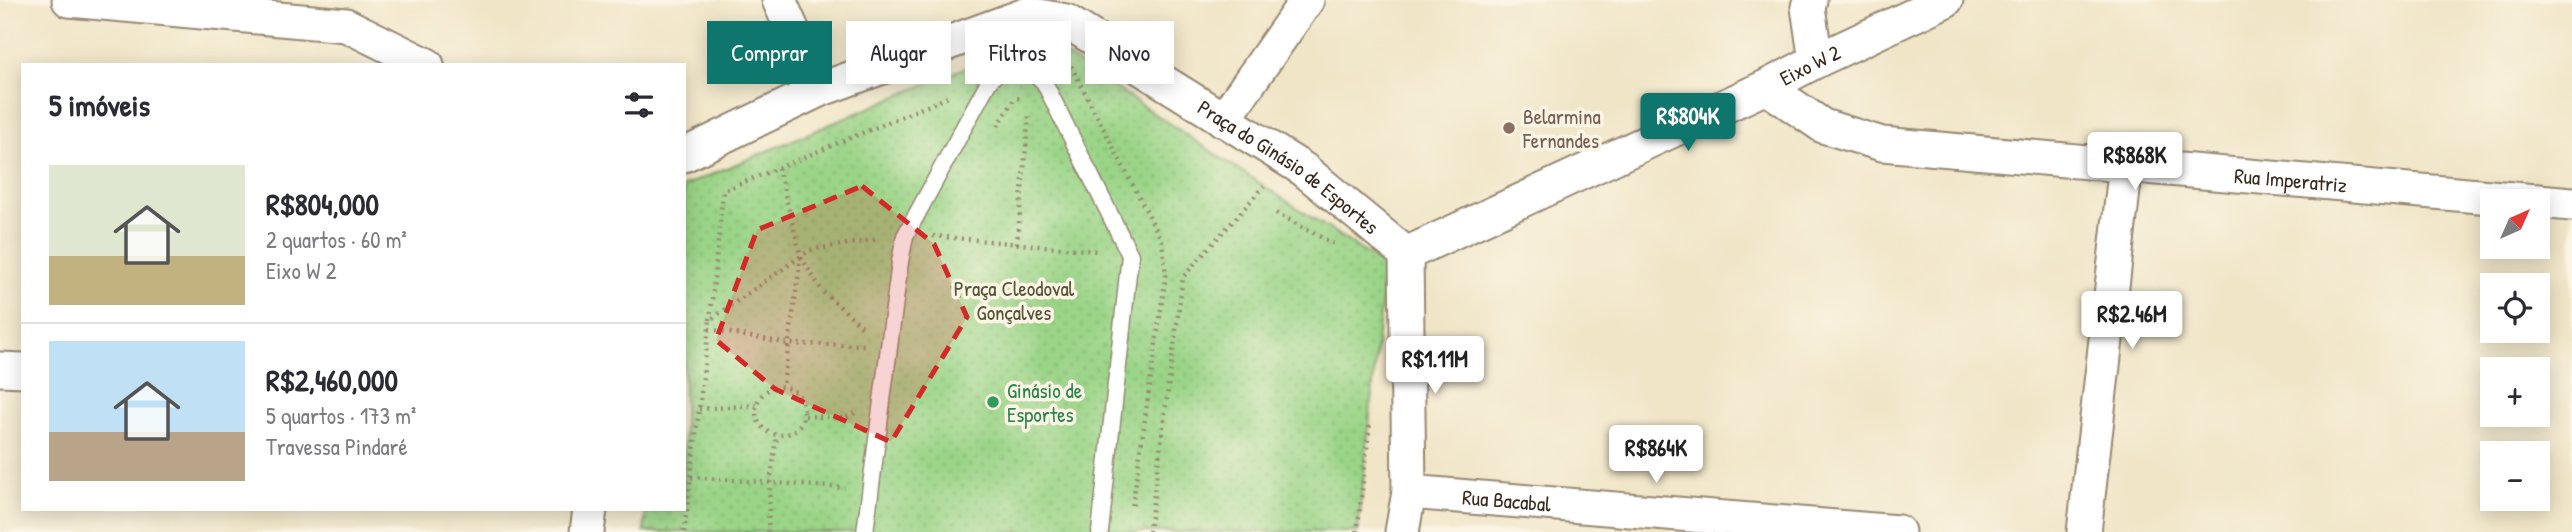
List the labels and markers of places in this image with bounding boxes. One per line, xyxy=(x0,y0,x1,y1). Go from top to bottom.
pin: R$804K xyxy=(1631,94,1745,153)
place label: Belarmina Fernandes xyxy=(1522,102,1601,155)
marker: Belarmina Fernandes xyxy=(1501,120,1517,136)
pin: R$868K xyxy=(2078,132,2192,192)
pin: R$2.46M xyxy=(2067,292,2197,351)
pin: R$1.11M xyxy=(1370,336,1500,396)
place label: Ginásio de Esportes xyxy=(1007,376,1082,429)
marker: Ginásio de Esportes xyxy=(985,394,1001,410)
pin: R$864K xyxy=(1599,426,1713,485)

